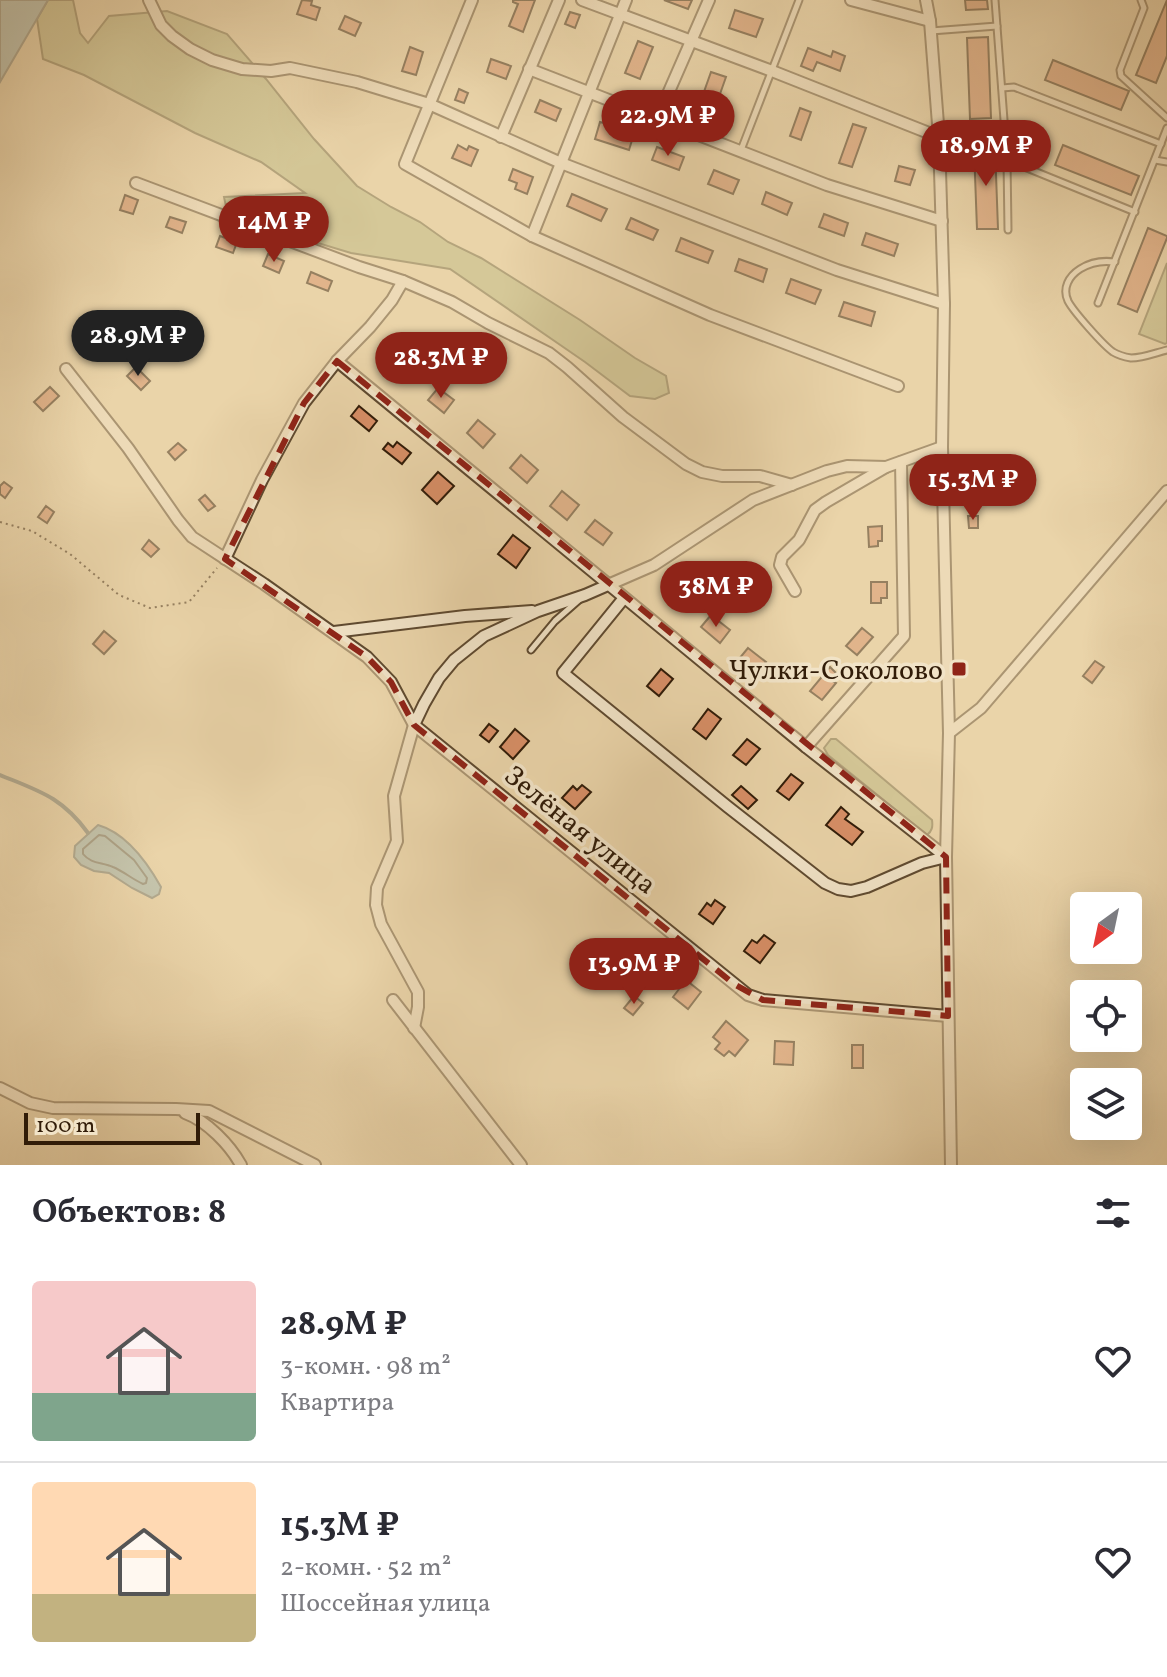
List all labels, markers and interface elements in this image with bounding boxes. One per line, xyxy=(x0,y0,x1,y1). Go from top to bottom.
pin: 22.9M ₽ xyxy=(594,90,742,158)
text: 22.9M ₽ xyxy=(620,98,716,134)
pin: 18.9M ₽ xyxy=(912,120,1060,188)
text: 18.9M ₽ xyxy=(939,128,1033,164)
pin: 14M ₽ xyxy=(218,196,330,264)
text: 14M ₽ xyxy=(237,204,311,240)
pin: 28.9M ₽ xyxy=(64,310,212,378)
text: 28.9M ₽ xyxy=(89,318,187,354)
pin: 28.3M ₽ xyxy=(367,332,515,400)
text: 28.3M ₽ xyxy=(393,340,489,376)
pin: 15.3M ₽ xyxy=(899,454,1047,522)
text: 15.3M ₽ xyxy=(927,462,1019,498)
pin: 38M ₽ xyxy=(660,561,772,629)
text: 38M ₽ xyxy=(678,569,754,605)
place label: Чулки-Соколово xyxy=(729,652,943,691)
marker: Чулки-Соколово xyxy=(950,660,968,678)
street label: Зелёная улица xyxy=(495,757,664,905)
north arrow xyxy=(1070,892,1142,964)
map controls xyxy=(1070,892,1142,1140)
pin: 13.9M ₽ xyxy=(560,938,708,1006)
text: 13.9M ₽ xyxy=(587,946,681,982)
button: locate xyxy=(1070,980,1142,1052)
button: layers xyxy=(1070,1068,1142,1140)
scale bar xyxy=(24,1109,200,1145)
text: 100 m xyxy=(36,1111,95,1142)
text: Объектов: 8 xyxy=(32,1190,226,1237)
icon: filters xyxy=(1091,1191,1135,1235)
text: 28.9M ₽ xyxy=(280,1302,407,1349)
icon: home xyxy=(96,1313,192,1409)
icon: heart xyxy=(1091,1339,1135,1383)
text: 3-комн. · 98 m² xyxy=(280,1349,451,1385)
text: Квартира xyxy=(280,1385,394,1421)
text: 15.3M ₽ xyxy=(280,1503,399,1550)
icon: home xyxy=(96,1514,192,1610)
icon: heart xyxy=(1091,1540,1135,1584)
text: 2-комн. · 52 m² xyxy=(280,1550,451,1586)
text: Шоссейная улица xyxy=(280,1586,491,1622)

